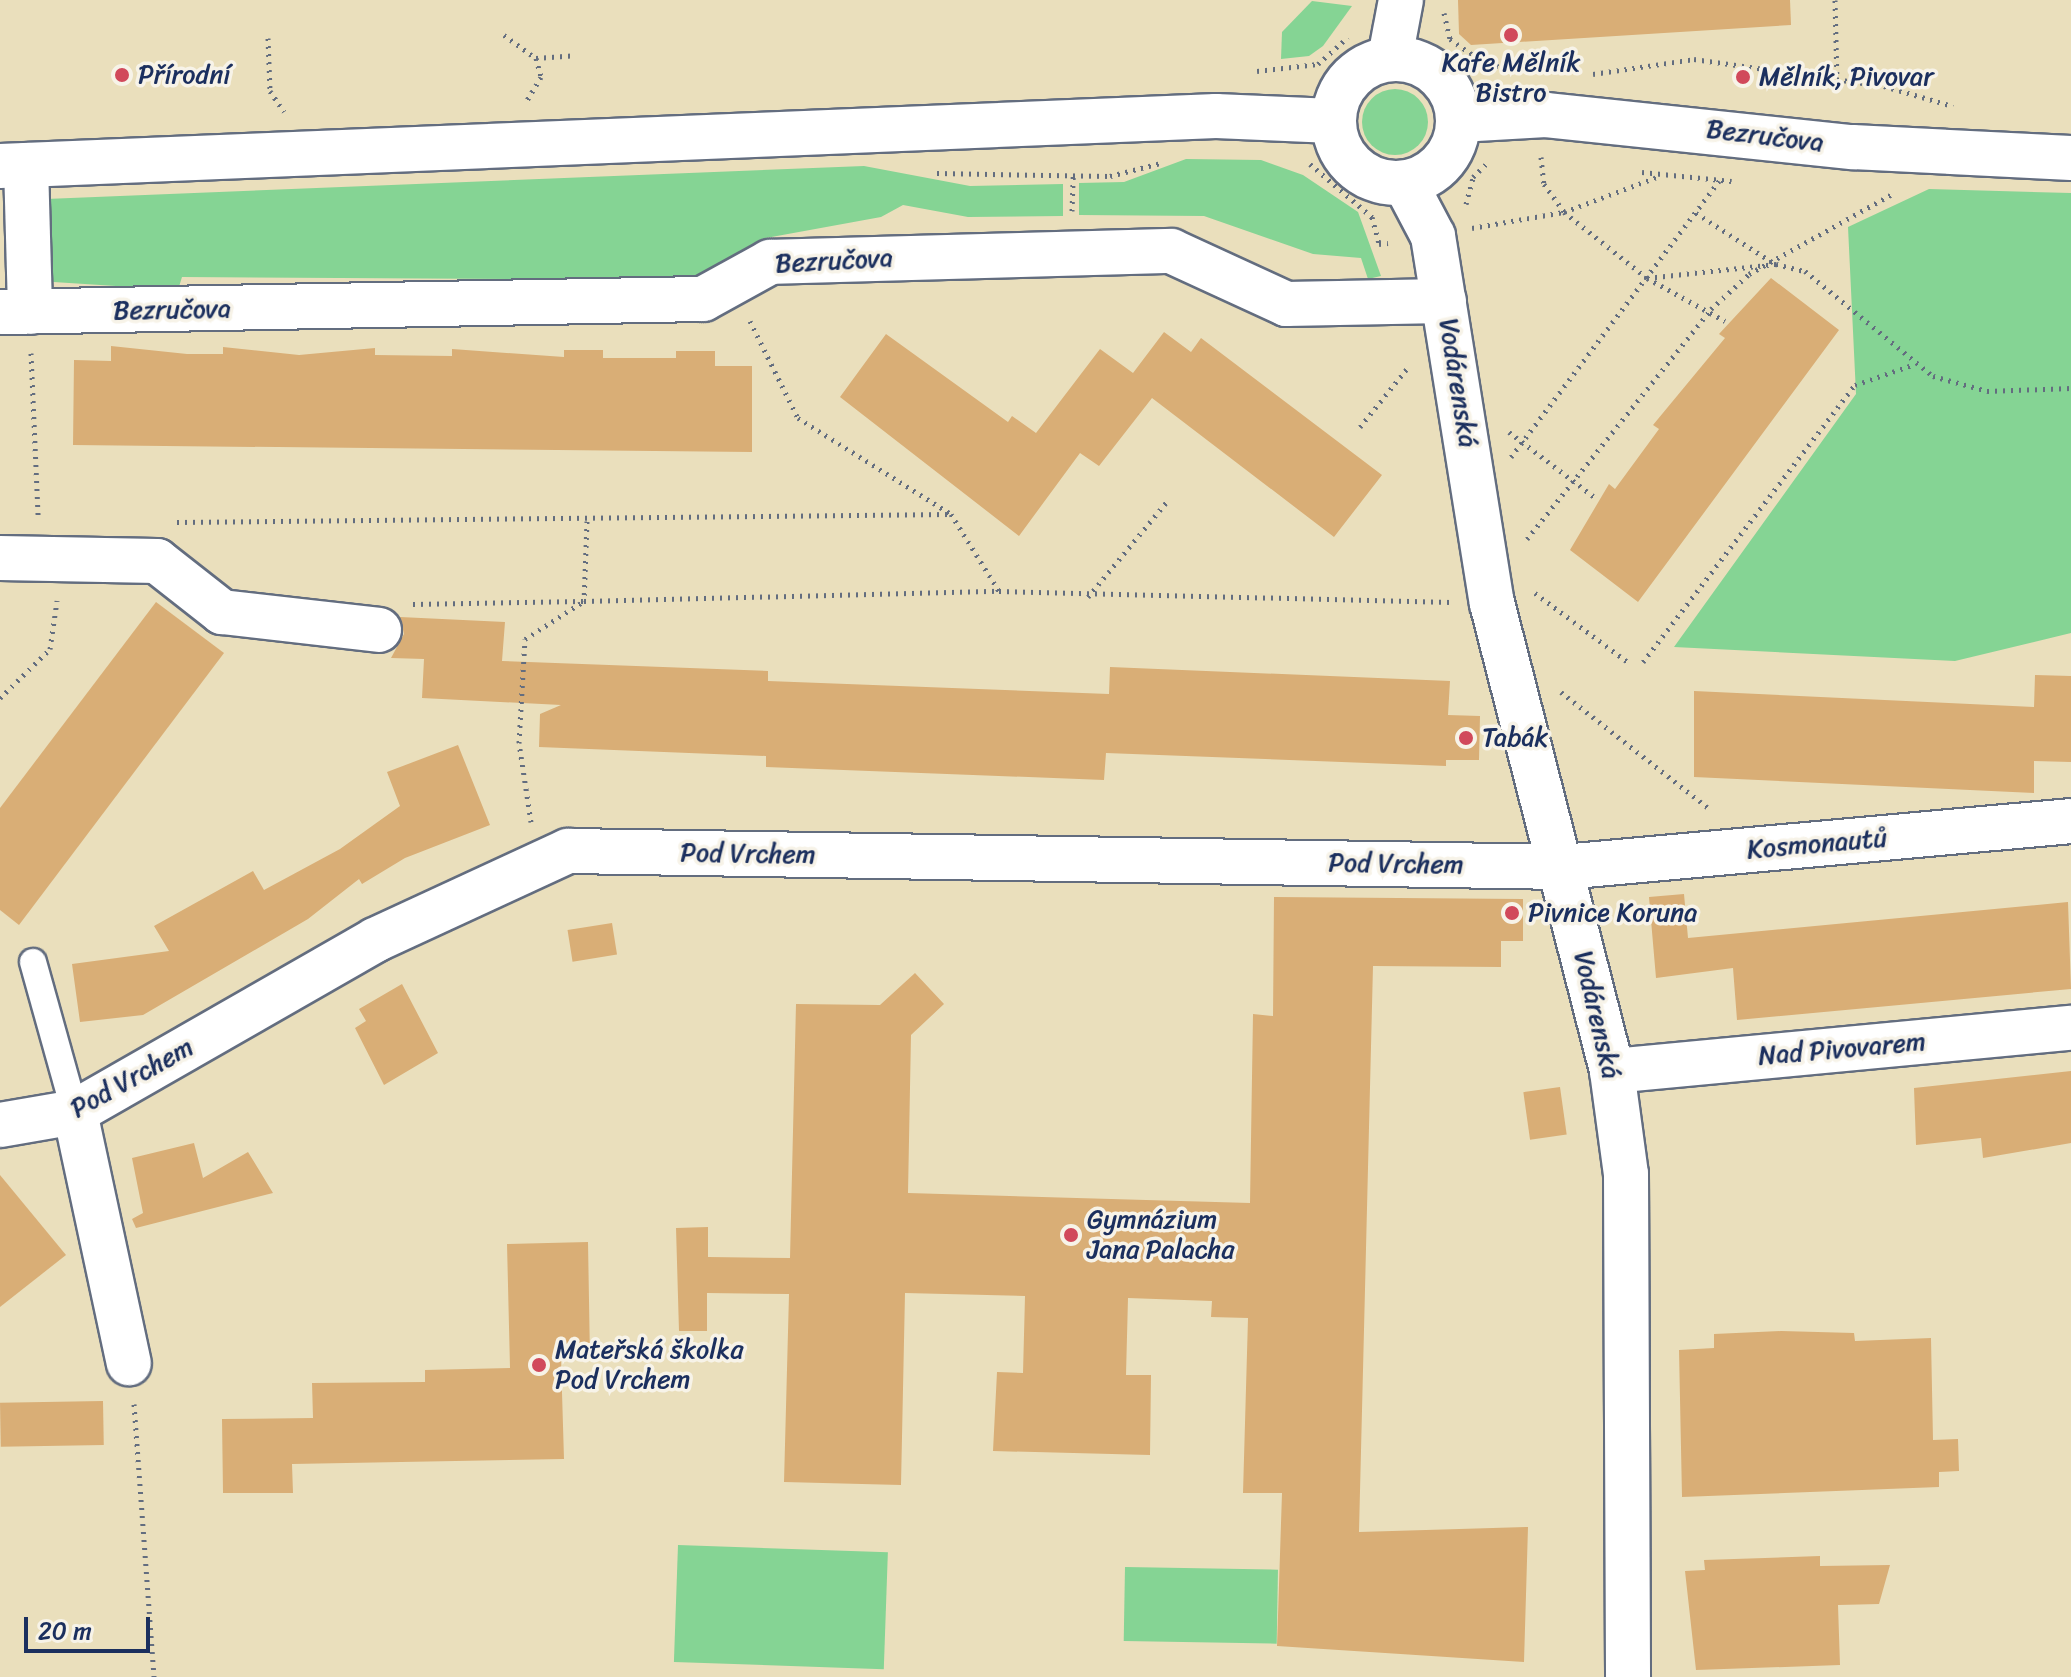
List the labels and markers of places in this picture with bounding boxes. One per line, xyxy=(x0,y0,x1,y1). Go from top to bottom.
marker: Kafe Mělník Bistro xyxy=(1502,26,1520,44)
place label: Kafe Mělník Bistro xyxy=(1442,47,1580,108)
place label: Přírodní xyxy=(138,59,230,91)
place label: Mělník, Pivovar xyxy=(1759,61,1934,93)
marker: Přírodní xyxy=(113,66,131,84)
marker: Mělník, Pivovar xyxy=(1734,68,1752,86)
place label: Tabák xyxy=(1482,722,1548,754)
marker: Tabák xyxy=(1457,729,1475,747)
place label: Pivnice Koruna xyxy=(1528,897,1697,929)
marker: Pivnice Koruna xyxy=(1503,904,1521,922)
place label: Gymnázium Jana Palacha xyxy=(1087,1204,1235,1266)
marker: Gymnázium Jana Palacha xyxy=(1062,1226,1080,1244)
place label: Mateřská školka Pod Vrchem xyxy=(555,1334,743,1396)
marker: Mateřská školka Pod Vrchem xyxy=(530,1356,548,1374)

